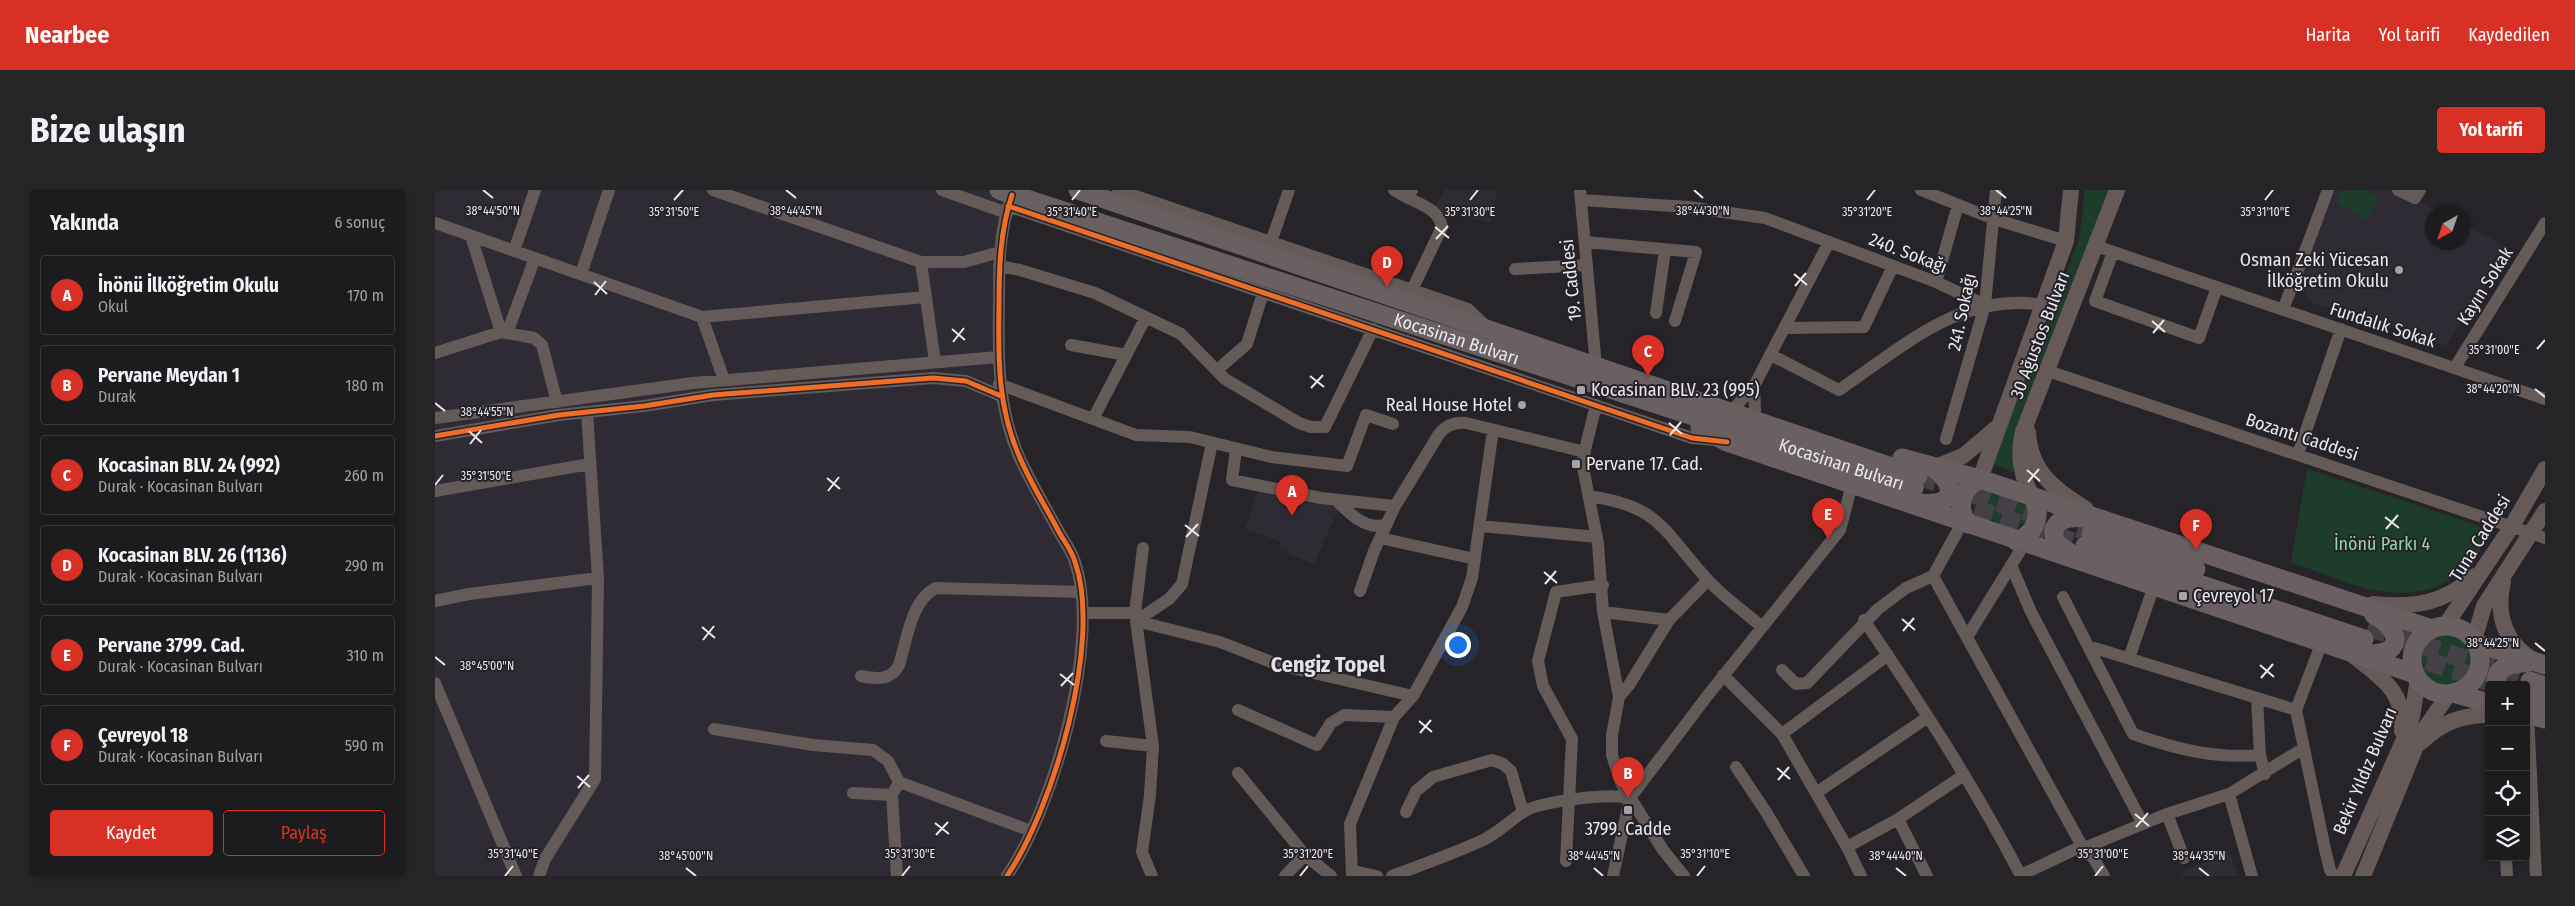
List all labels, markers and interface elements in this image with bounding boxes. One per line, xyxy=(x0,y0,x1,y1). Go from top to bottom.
text: Nearbee xyxy=(25,21,109,49)
text: Harita xyxy=(2305,24,2351,46)
text: Yol tarifi xyxy=(2379,24,2440,46)
text: Kaydedilen xyxy=(2468,24,2550,46)
button: Yol tarifi xyxy=(2437,107,2545,153)
text: Bize ulaşın xyxy=(30,109,185,151)
text: 38°44'50"N xyxy=(466,204,520,218)
text: 38°44'45"N xyxy=(770,204,822,218)
text: 38°44'30"N xyxy=(1676,204,1730,218)
text: 38°44'25"N xyxy=(1980,204,2032,218)
text: 35°31'50"E xyxy=(649,205,700,219)
text: 35°31'40"E xyxy=(1047,205,1098,219)
text: 35°31'30"E xyxy=(1445,205,1496,219)
text: 35°31'20"E xyxy=(1842,205,1892,219)
text: 35°31'10"E xyxy=(2240,205,2290,219)
north arrow xyxy=(2425,205,2470,250)
text: Yakında xyxy=(50,210,119,236)
text: 6 sonuç xyxy=(334,213,385,232)
street label: 240. Sokağı xyxy=(1866,228,1950,278)
street label: 19. Caddesi xyxy=(1556,238,1586,322)
street label: Kayın Sokak xyxy=(2452,242,2518,329)
pin: D xyxy=(1371,246,1403,287)
place label: Osman Zeki Yücesan İlköğretim Okulu xyxy=(2240,249,2389,292)
marker: Osman Zeki Yücesan İlköğretim Okulu xyxy=(2393,264,2405,276)
street label: 30 Ağustos Bulvarı xyxy=(2006,268,2074,402)
street label: 241. Sokağı xyxy=(1943,271,1981,353)
text: İnönü İlköğretim Okulu xyxy=(98,274,279,297)
text: A xyxy=(63,286,71,305)
text: 170 m xyxy=(347,286,384,305)
text: Okul xyxy=(98,297,128,316)
street label: Fundalık Sokak xyxy=(2327,298,2439,353)
street label: Kocasinan Bulvarı xyxy=(1391,308,1522,370)
pin: C xyxy=(1632,335,1664,376)
text: 35°31'00"E xyxy=(2468,343,2520,357)
text: Pervane Meydan 1 xyxy=(98,364,240,387)
text: B xyxy=(63,376,71,395)
text: 180 m xyxy=(345,376,384,395)
place label: Kocasinan BLV. 23 (995) xyxy=(1591,379,1760,401)
text: 38°44'20"N xyxy=(2466,382,2520,396)
marker: Kocasinan BLV. 23 (995) xyxy=(1575,384,1587,396)
text: Durak xyxy=(98,387,136,406)
place label: Real House Hotel xyxy=(1386,394,1512,416)
marker: Real House Hotel xyxy=(1516,399,1528,411)
text: 38°44'55"N xyxy=(461,405,513,419)
street label: Bozantı Caddesi xyxy=(2243,408,2361,466)
street label: Kocasinan Bulvarı xyxy=(1776,434,1907,495)
place label: Pervane 17. Cad. xyxy=(1586,453,1703,475)
text: Kocasinan BLV. 24 (992) xyxy=(98,454,280,477)
marker: Pervane 17. Cad. xyxy=(1570,458,1582,470)
text: C xyxy=(63,466,71,485)
text: 260 m xyxy=(345,466,384,485)
text: 35°31'50"E xyxy=(461,469,512,483)
pin: A xyxy=(1276,475,1308,516)
text: Durak · Kocasinan Bulvarı xyxy=(98,477,263,496)
street label: Tuna Caddesi xyxy=(2445,491,2515,585)
pin: E xyxy=(1812,498,1844,539)
pin: F xyxy=(2180,509,2212,550)
park label: İnönü Parkı 4 xyxy=(2334,533,2430,555)
text: Kocasinan BLV. 26 (1136) xyxy=(98,544,286,567)
text: D xyxy=(62,556,72,575)
text: 290 m xyxy=(345,556,384,575)
text: Durak · Kocasinan Bulvarı xyxy=(98,567,263,586)
place label: Çevreyol 17 xyxy=(2193,585,2274,607)
marker: Çevreyol 17 xyxy=(2177,590,2189,602)
your location xyxy=(1445,632,1471,658)
text: Pervane 3799. Cad. xyxy=(98,634,245,657)
text: 38°44'25"N xyxy=(2467,636,2519,650)
text: E xyxy=(63,646,71,665)
text: 310 m xyxy=(347,646,384,665)
district label: Cengiz Topel xyxy=(1271,651,1386,678)
text: Durak · Kocasinan Bulvarı xyxy=(98,657,263,676)
text: 38°45'00"N xyxy=(460,659,514,673)
map controls xyxy=(2485,681,2530,861)
button: + xyxy=(2485,681,2530,726)
street label: Bekir Yıldız Bulvarı xyxy=(2328,704,2402,838)
text: Çevreyol 18 xyxy=(98,724,188,747)
button: − xyxy=(2485,726,2530,771)
text: F xyxy=(63,736,71,755)
text: 590 m xyxy=(345,736,384,755)
text: Durak · Kocasinan Bulvarı xyxy=(98,747,263,766)
pin: B xyxy=(1612,757,1644,798)
button: locate xyxy=(2485,771,2530,816)
marker: 3799. Cadde xyxy=(1622,804,1634,816)
button: Kaydet xyxy=(50,810,213,856)
button: Paylaş xyxy=(223,810,385,856)
button: layers xyxy=(2485,816,2530,861)
place label: 3799. Cadde xyxy=(1585,818,1671,840)
text: 35°31'40"E xyxy=(488,847,539,861)
text: 35°31'30"E xyxy=(885,847,936,861)
text: 35°31'20"E xyxy=(1283,847,1333,861)
text: 35°31'10"E xyxy=(1680,847,1730,861)
text: 35°31'00"E xyxy=(2077,847,2129,861)
text: 38°45'00"N xyxy=(659,849,713,863)
text: 38°44'45"N xyxy=(1568,849,1620,863)
text: 38°44'40"N xyxy=(1869,849,1923,863)
text: 38°44'35"N xyxy=(2173,849,2225,863)

